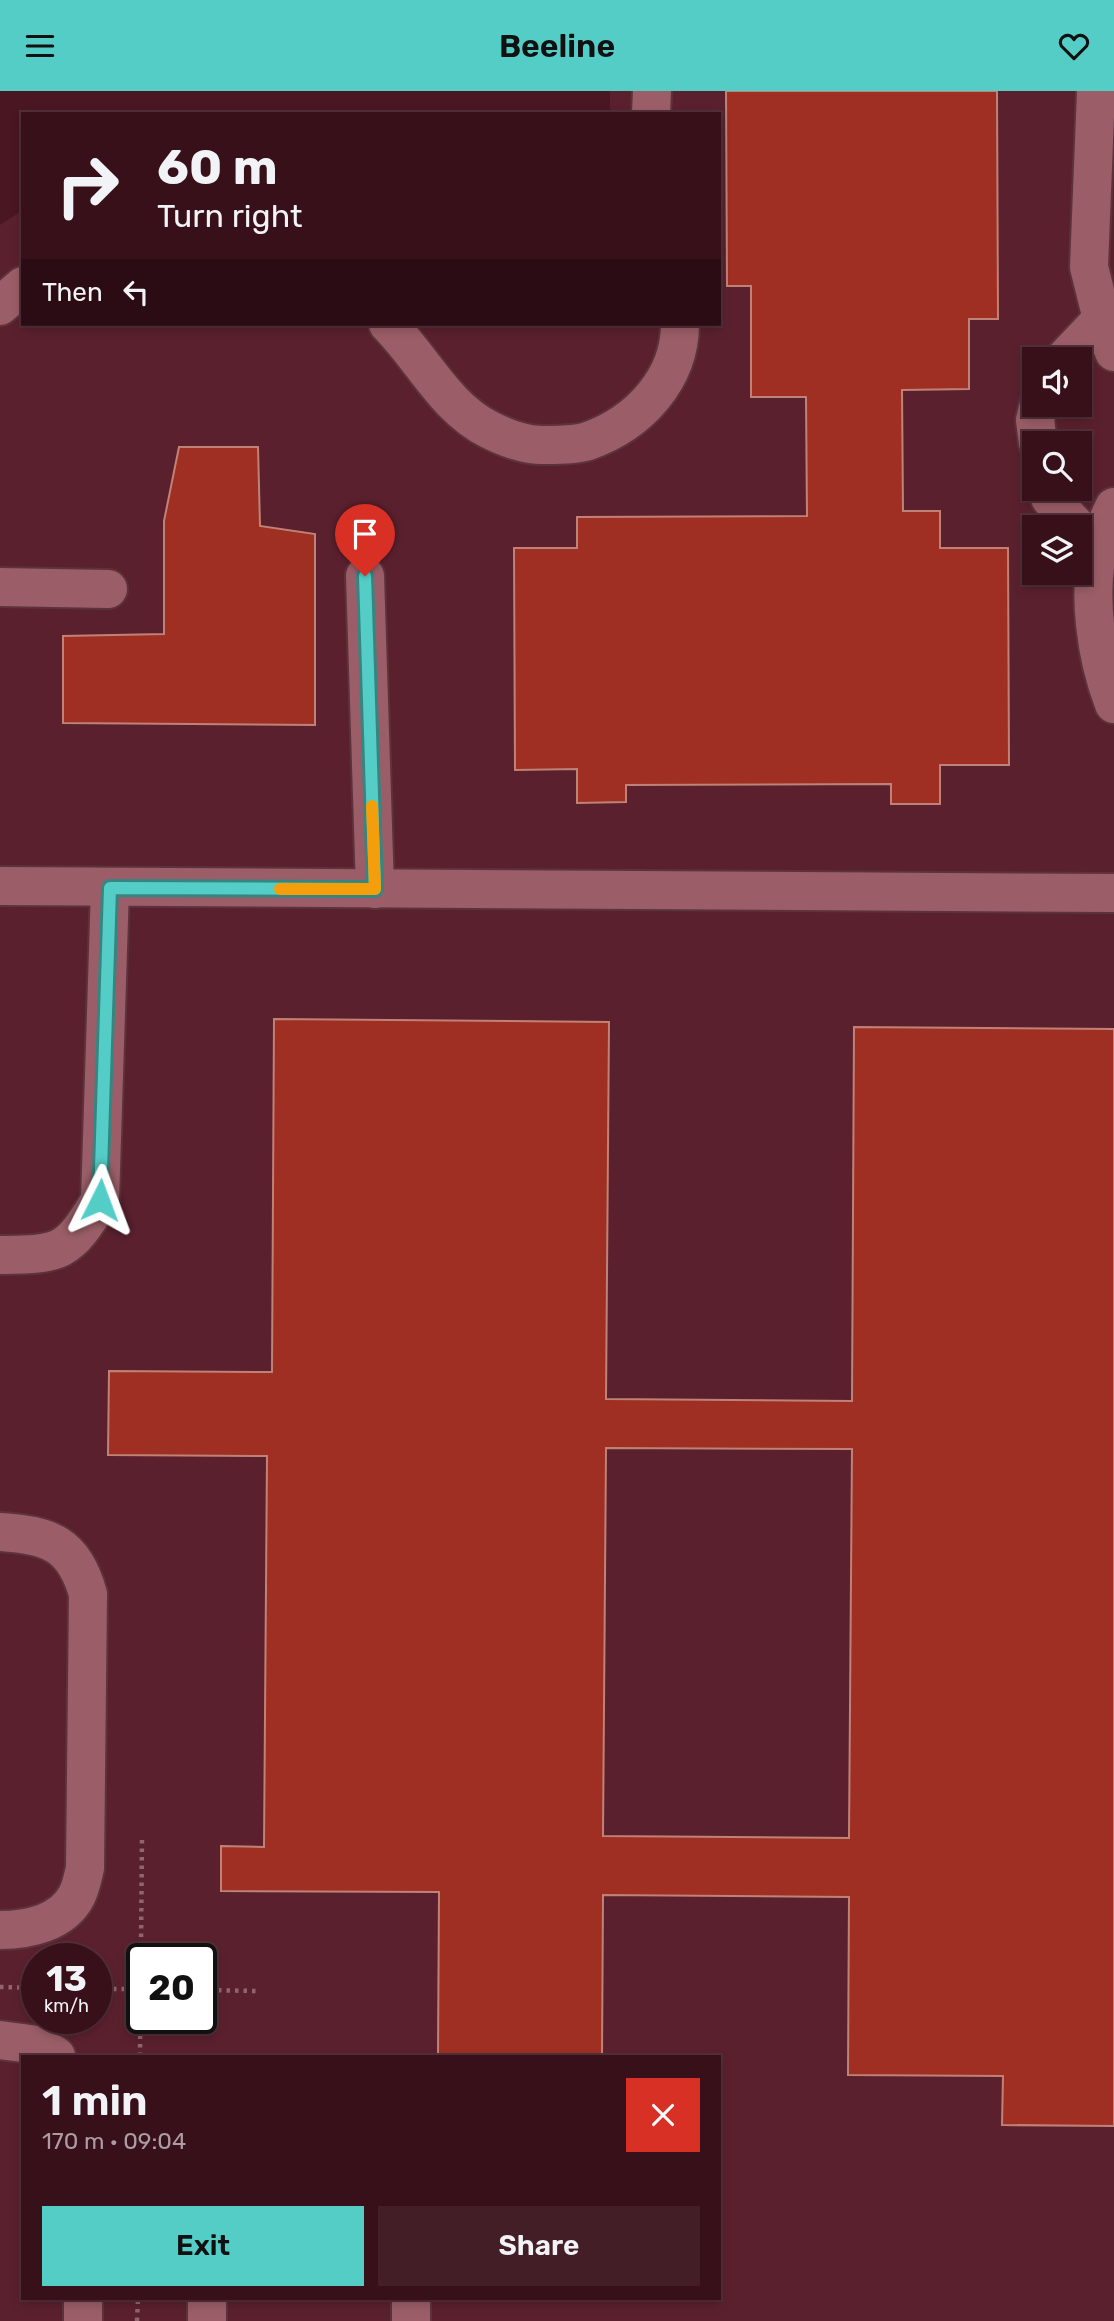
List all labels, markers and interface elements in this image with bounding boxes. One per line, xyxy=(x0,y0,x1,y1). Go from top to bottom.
icon: menu xyxy=(21,27,59,65)
text: Beeline xyxy=(499,27,615,65)
icon: heart xyxy=(1055,27,1093,65)
text: 60 m xyxy=(157,138,278,196)
icon: right xyxy=(42,140,133,231)
text: Turn right xyxy=(157,197,302,235)
icon: left xyxy=(117,273,155,311)
text: Then xyxy=(42,277,103,308)
map controls xyxy=(1022,347,1092,585)
button: sound xyxy=(1022,347,1092,417)
button: search xyxy=(1022,431,1092,501)
pin xyxy=(335,504,395,576)
icon: arrive xyxy=(346,515,384,553)
button: layers xyxy=(1022,515,1092,585)
position arrow xyxy=(63,1163,137,1237)
speed limit sign: 20 xyxy=(126,1943,217,2034)
text: 13 xyxy=(46,1958,87,2000)
text: km/h xyxy=(44,1995,89,2017)
text: 1 min xyxy=(42,2076,148,2126)
button: close xyxy=(626,2078,700,2152)
text: 170 m · 09:04 xyxy=(42,2127,186,2155)
button: Exit xyxy=(42,2206,364,2286)
button: Share xyxy=(378,2206,700,2286)

